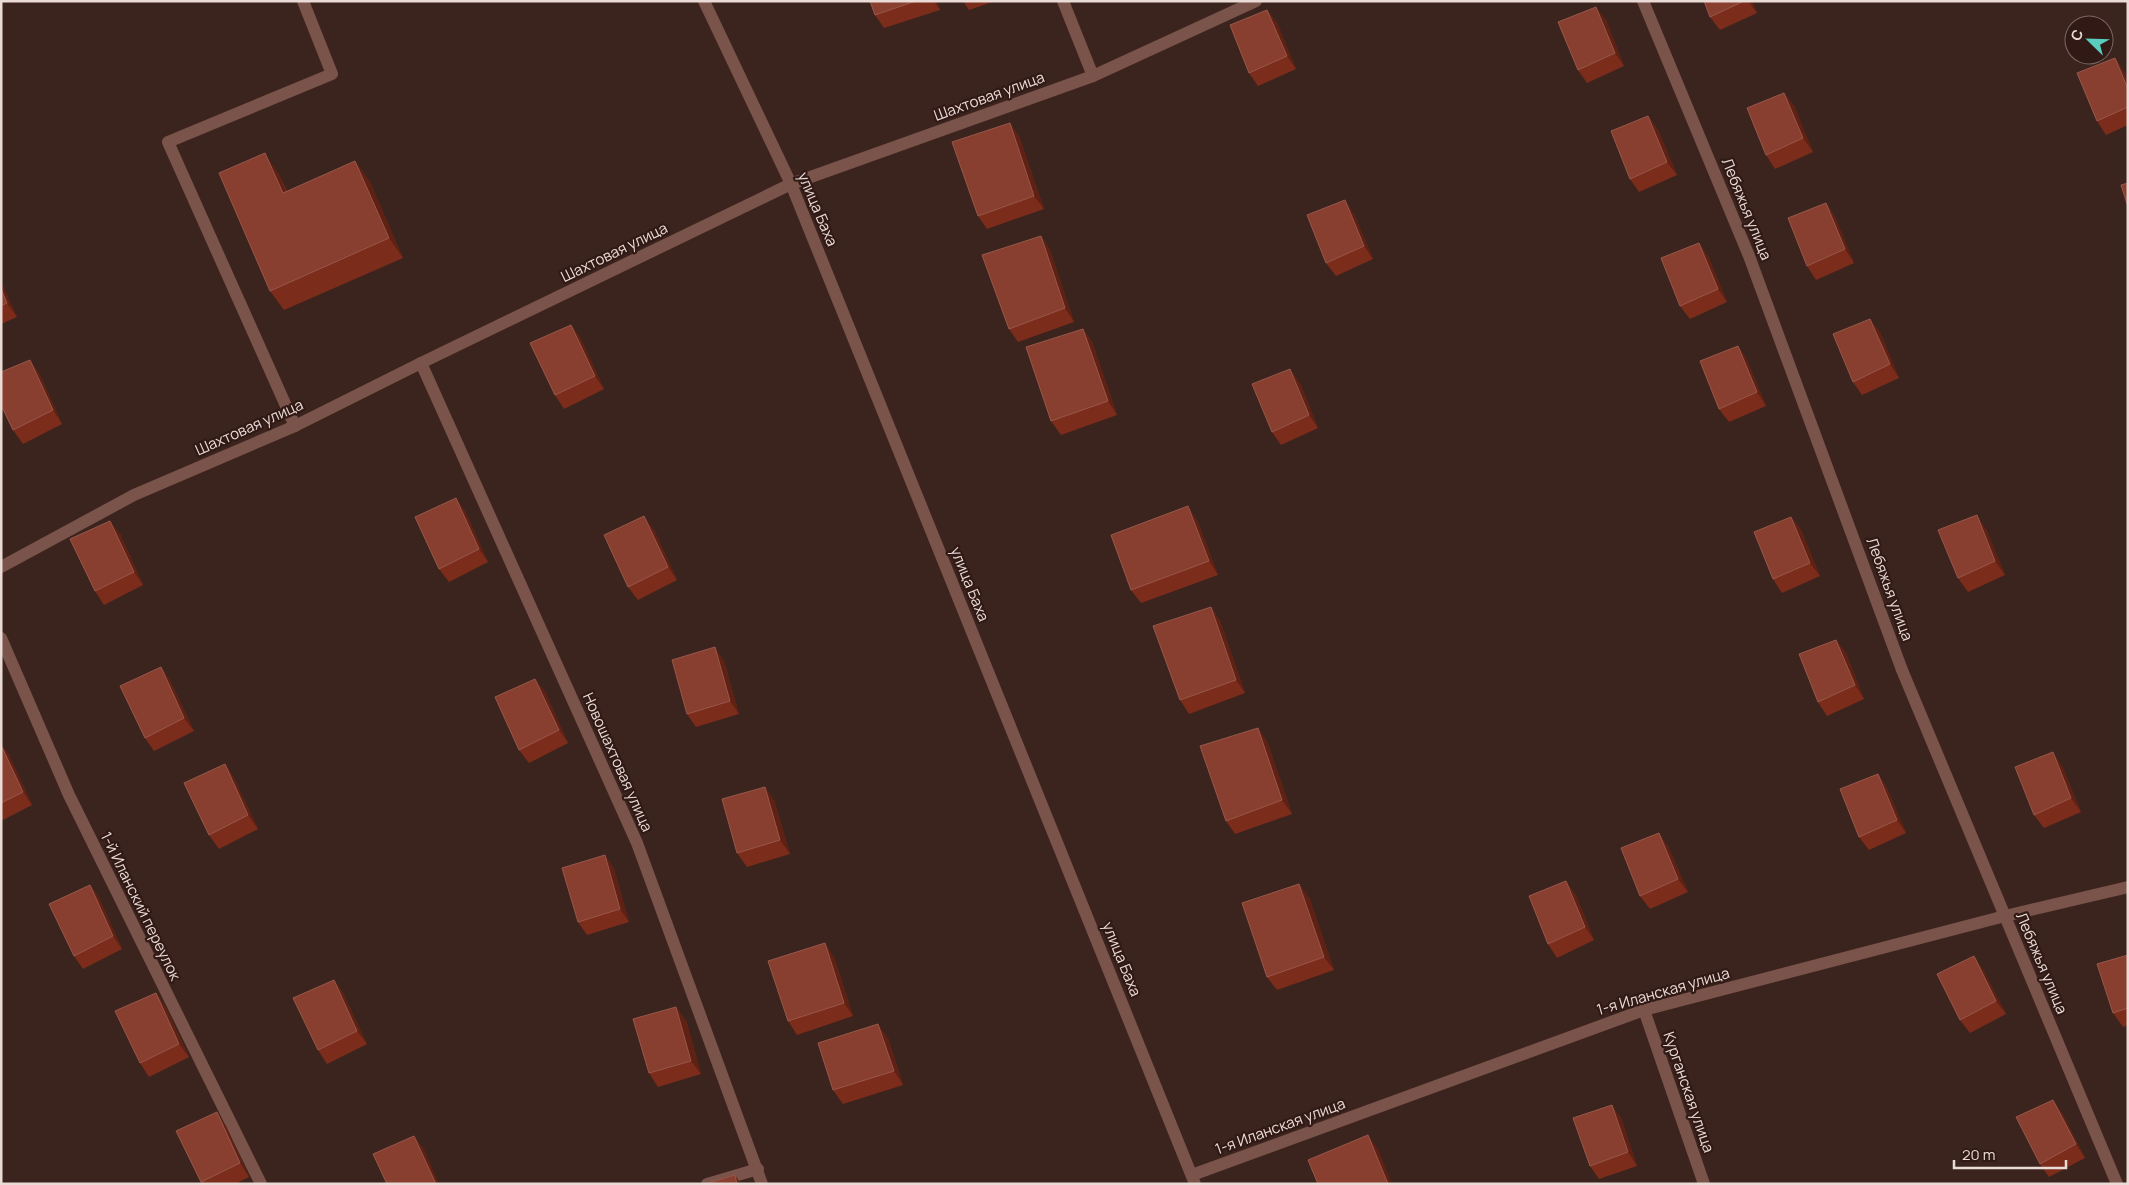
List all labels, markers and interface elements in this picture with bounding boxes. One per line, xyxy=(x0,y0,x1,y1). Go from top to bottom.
north arrow xyxy=(2064,15,2114,65)
text: С xyxy=(2066,26,2087,43)
street label: Шахтовая улица xyxy=(931,66,1047,126)
street label: Лебяжья улица xyxy=(1717,155,1777,263)
street label: улица Баха xyxy=(793,169,843,249)
street label: Шахтовая улица xyxy=(557,217,671,287)
street label: Шахтовая улица xyxy=(192,394,306,460)
street label: Лебяжья улица xyxy=(1862,534,1918,644)
street label: улица Баха xyxy=(946,544,994,624)
street label: Новошахтовая улица xyxy=(578,689,658,835)
street label: 1-й Иланский переулок xyxy=(96,828,186,984)
street label: Лебяжья улица xyxy=(2011,909,2073,1017)
street label: улица Баха xyxy=(1098,919,1146,999)
street label: 1-я Иланская улица xyxy=(1594,962,1732,1020)
street label: Курганская улица xyxy=(1658,1029,1720,1155)
street label: 1-я Иланская улица xyxy=(1212,1093,1348,1159)
scale bar xyxy=(1954,1138,2066,1170)
text: 20 m xyxy=(1962,1144,1995,1165)

